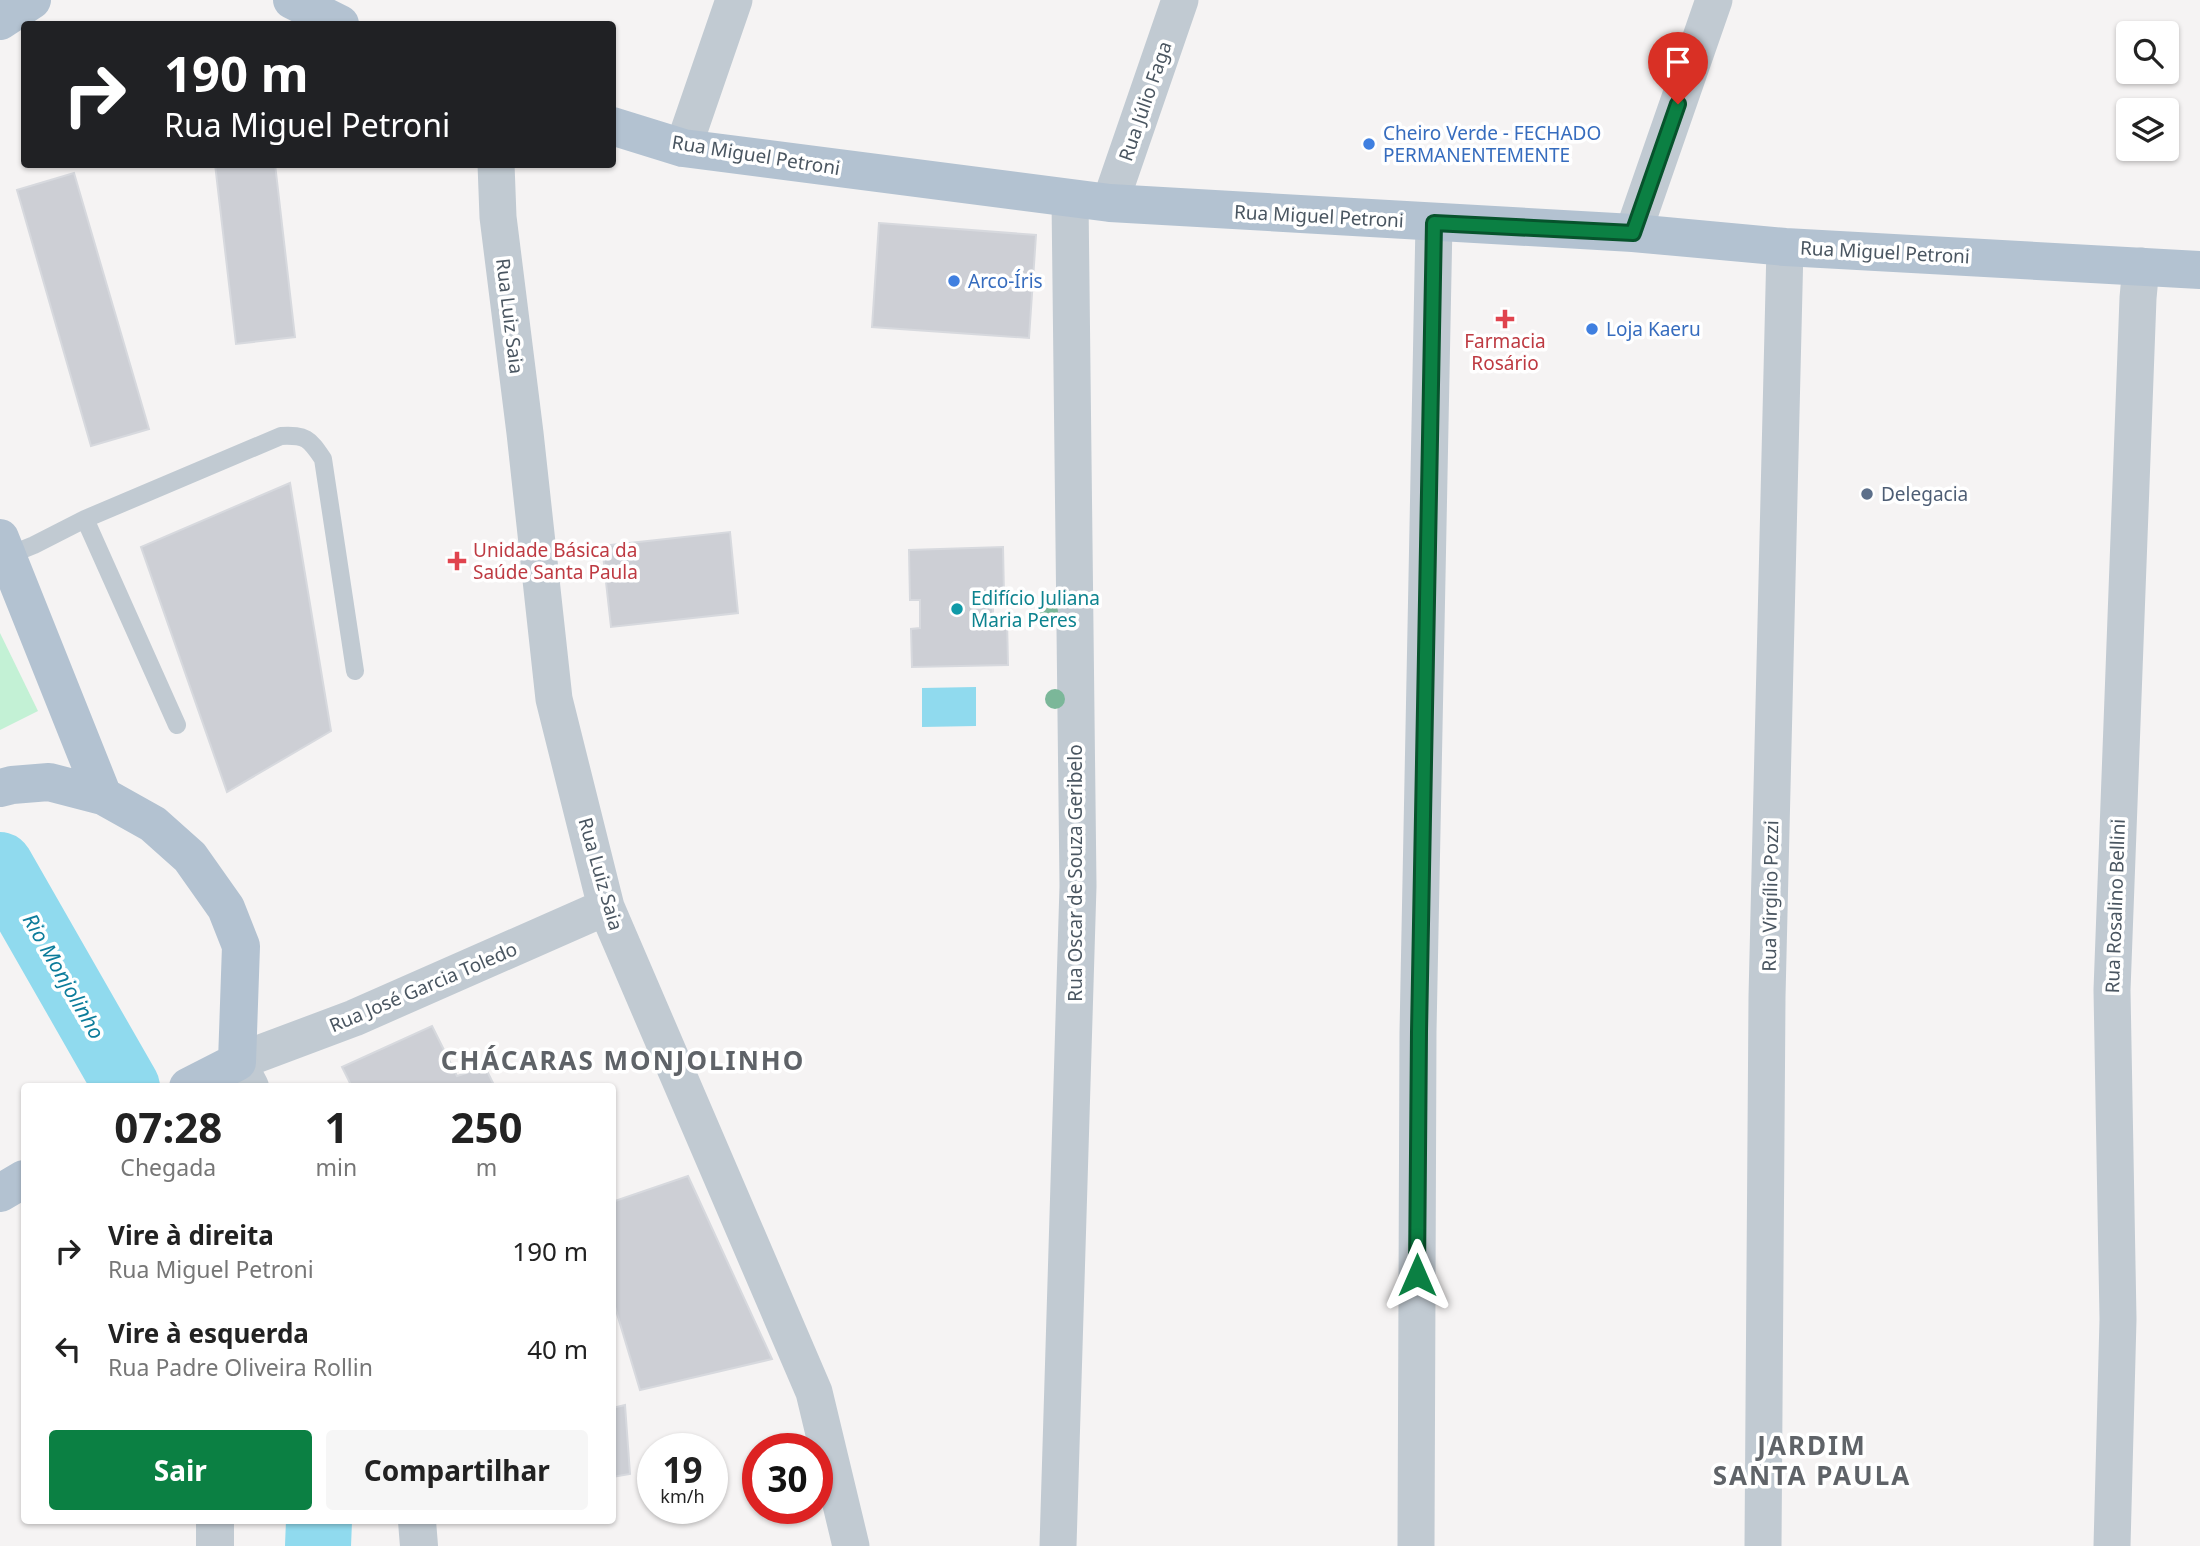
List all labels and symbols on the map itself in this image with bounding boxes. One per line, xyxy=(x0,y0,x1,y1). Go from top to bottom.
pin xyxy=(1648,32,1708,104)
street label: Rua Júlio Faga xyxy=(1112,38,1178,164)
place label: Cheiro Verde - FECHADO PERMANENTEMENTE xyxy=(1383,120,1601,168)
street label: Rua Miguel Petroni xyxy=(670,129,842,181)
marker: Cheiro Verde - FECHADO PERMANENTEMENTE xyxy=(1361,136,1377,152)
street label: Rua Miguel Petroni xyxy=(1233,199,1405,233)
street label: Rua Miguel Petroni xyxy=(1799,235,1971,269)
street label: Rua Luiz Saia xyxy=(490,257,530,375)
place label: Arco-Íris xyxy=(968,268,1043,294)
marker: Arco-Íris xyxy=(946,273,962,289)
marker: Farmacia Rosário xyxy=(1497,311,1513,327)
place label: Loja Kaeru xyxy=(1606,316,1701,342)
marker: Loja Kaeru xyxy=(1584,321,1600,337)
place label: Farmacia Rosário xyxy=(1464,328,1546,376)
place label: Delegacia xyxy=(1881,481,1968,507)
marker: Delegacia xyxy=(1859,486,1875,502)
place label: Unidade Básica da Saúde Santa Paula xyxy=(473,537,638,585)
marker: Unidade Básica da Saúde Santa Paula xyxy=(447,551,467,571)
place label: Edifício Juliana Maria Peres xyxy=(971,585,1100,633)
marker: Edifício Juliana Maria Peres xyxy=(949,601,965,617)
street label: Rua Oscar de Souza Geribelo xyxy=(1062,744,1088,1002)
street label: Rua Luiz Saia xyxy=(572,815,630,933)
street label: Rua Rosalino Bellini xyxy=(2099,818,2131,994)
street label: Rua Virgílio Pozzi xyxy=(1756,820,1784,972)
water label: Rio Monjolinho xyxy=(17,908,111,1044)
street label: Rua José Garcia Toledo xyxy=(325,936,521,1038)
district label: CHÁCARAS MONJOLINHO xyxy=(441,1042,805,1078)
position arrow xyxy=(1380,1238,1454,1312)
district label: JARDIM SANTA PAULA xyxy=(1713,1427,1911,1493)
speed limit sign: 30 xyxy=(742,1433,833,1524)

